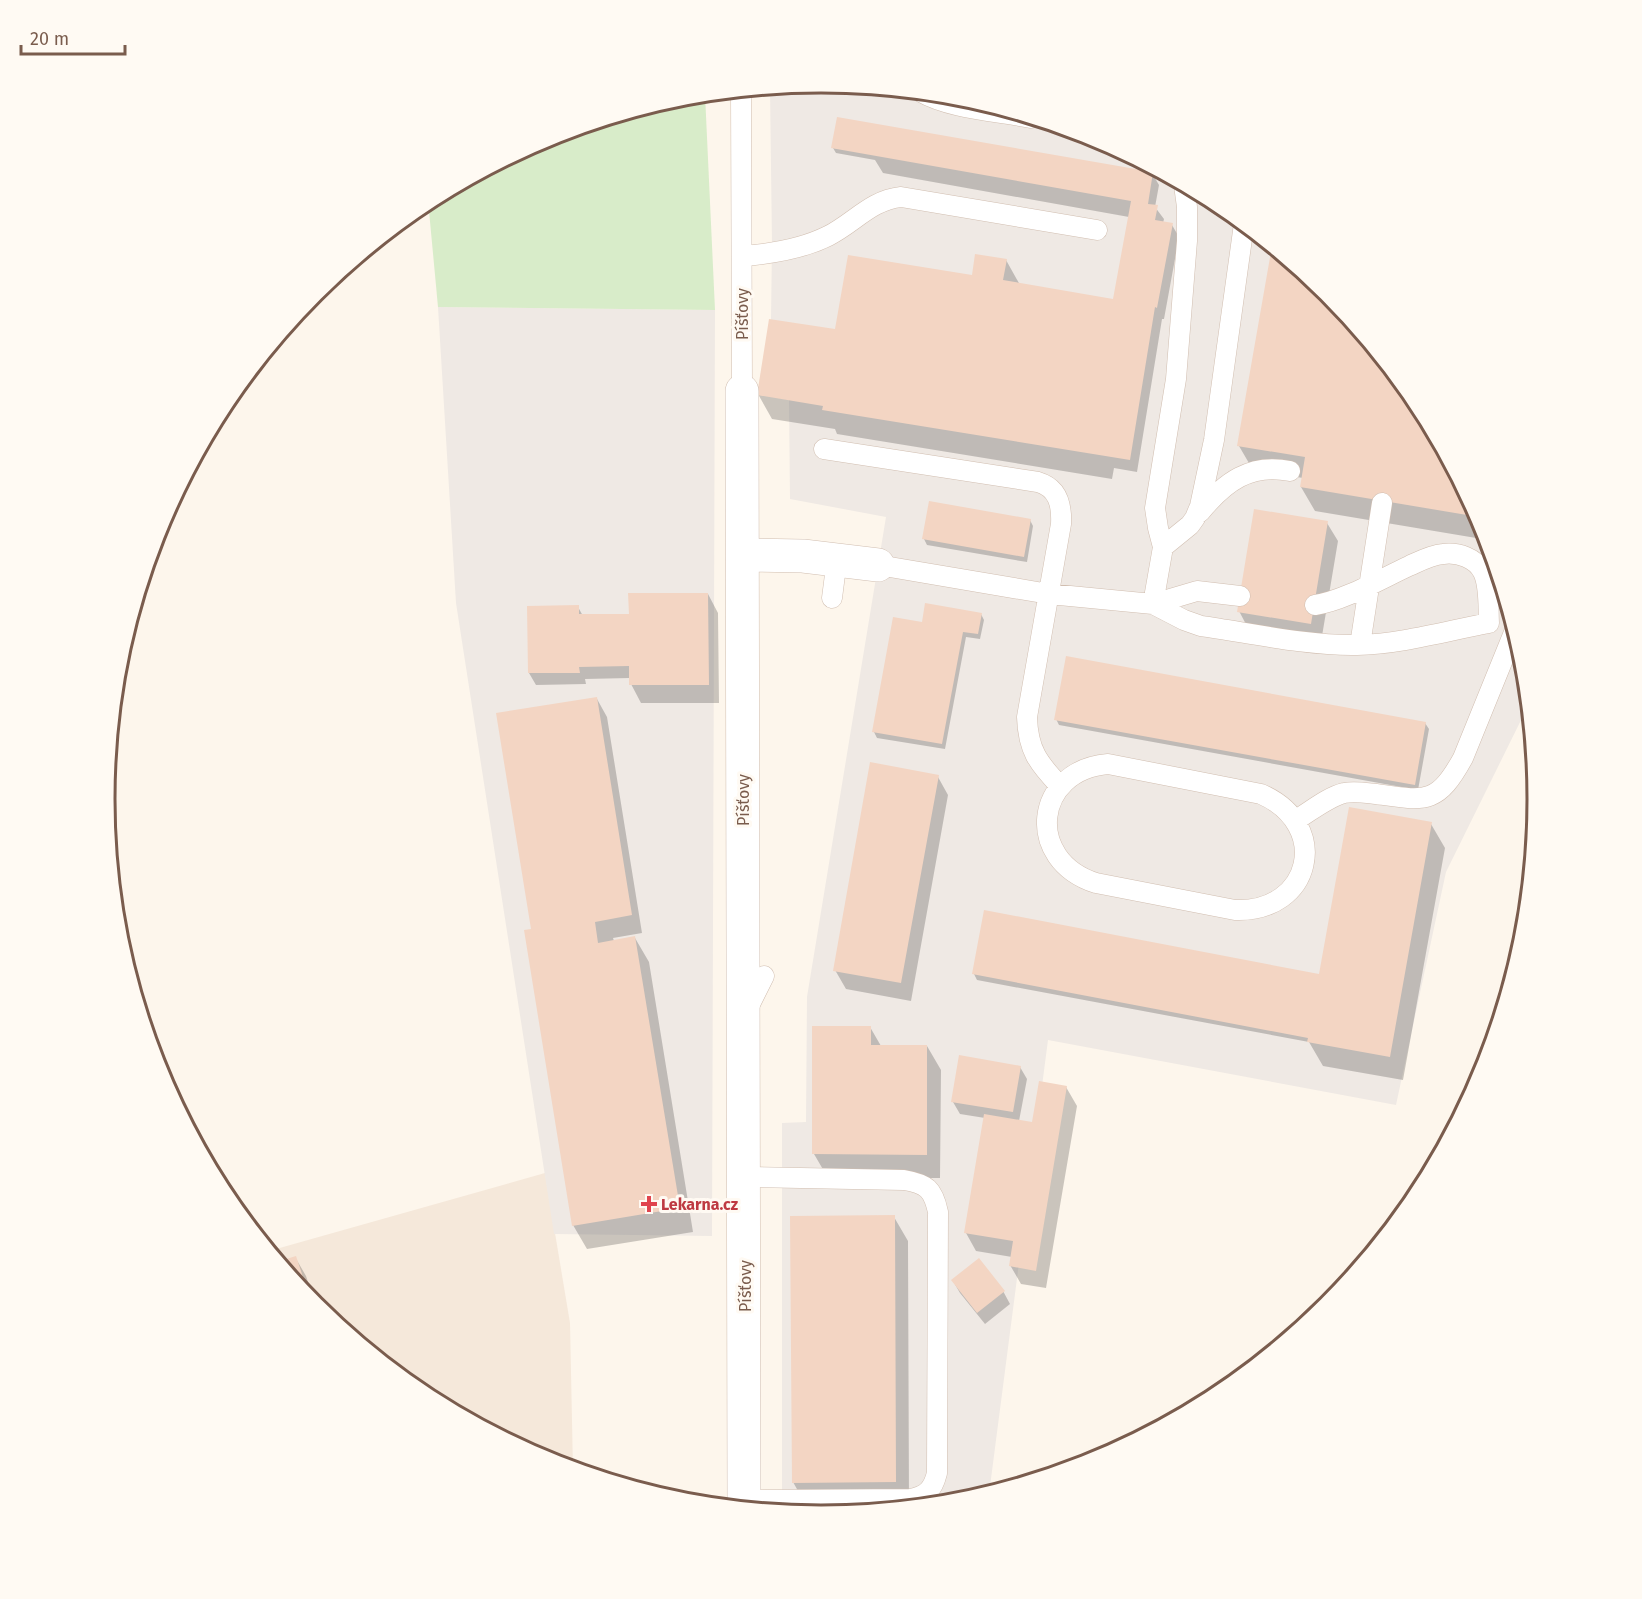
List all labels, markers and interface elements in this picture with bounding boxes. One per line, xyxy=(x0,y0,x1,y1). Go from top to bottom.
scale bar xyxy=(21,18,124,56)
text: 20 m xyxy=(30,28,69,50)
street label: Píšťovy xyxy=(733,288,752,340)
street label: Píšťovy xyxy=(734,774,753,826)
place label: Lekarna.cz xyxy=(661,1195,739,1214)
marker: Lekarna.cz xyxy=(642,1197,656,1211)
street label: Píšťovy xyxy=(736,1260,755,1312)

